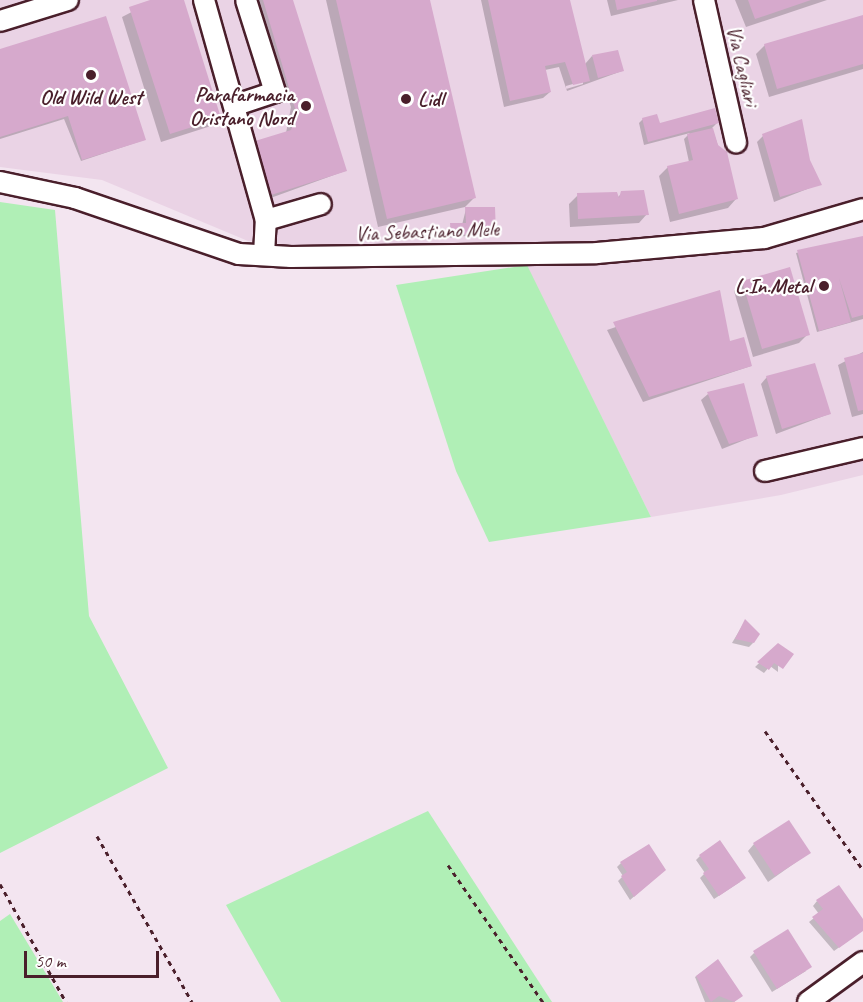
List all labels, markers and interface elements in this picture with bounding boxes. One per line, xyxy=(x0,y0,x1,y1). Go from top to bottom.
street label: Via Cagliari xyxy=(722,23,764,109)
marker: Old Wild West xyxy=(84,68,98,82)
place label: Parafarmacia Oristano Nord xyxy=(190,81,294,131)
place label: Old Wild West xyxy=(40,84,142,110)
place label: Lidl xyxy=(418,86,443,112)
marker: Lidl xyxy=(399,92,413,106)
marker: Parafarmacia Oristano Nord xyxy=(299,99,313,113)
street label: Via Sebastiano Mele xyxy=(355,216,499,246)
place label: L.In.Metal xyxy=(735,273,812,299)
marker: L.In.Metal xyxy=(817,279,831,293)
scale bar xyxy=(27,939,162,977)
text: 50 m xyxy=(35,950,66,972)

